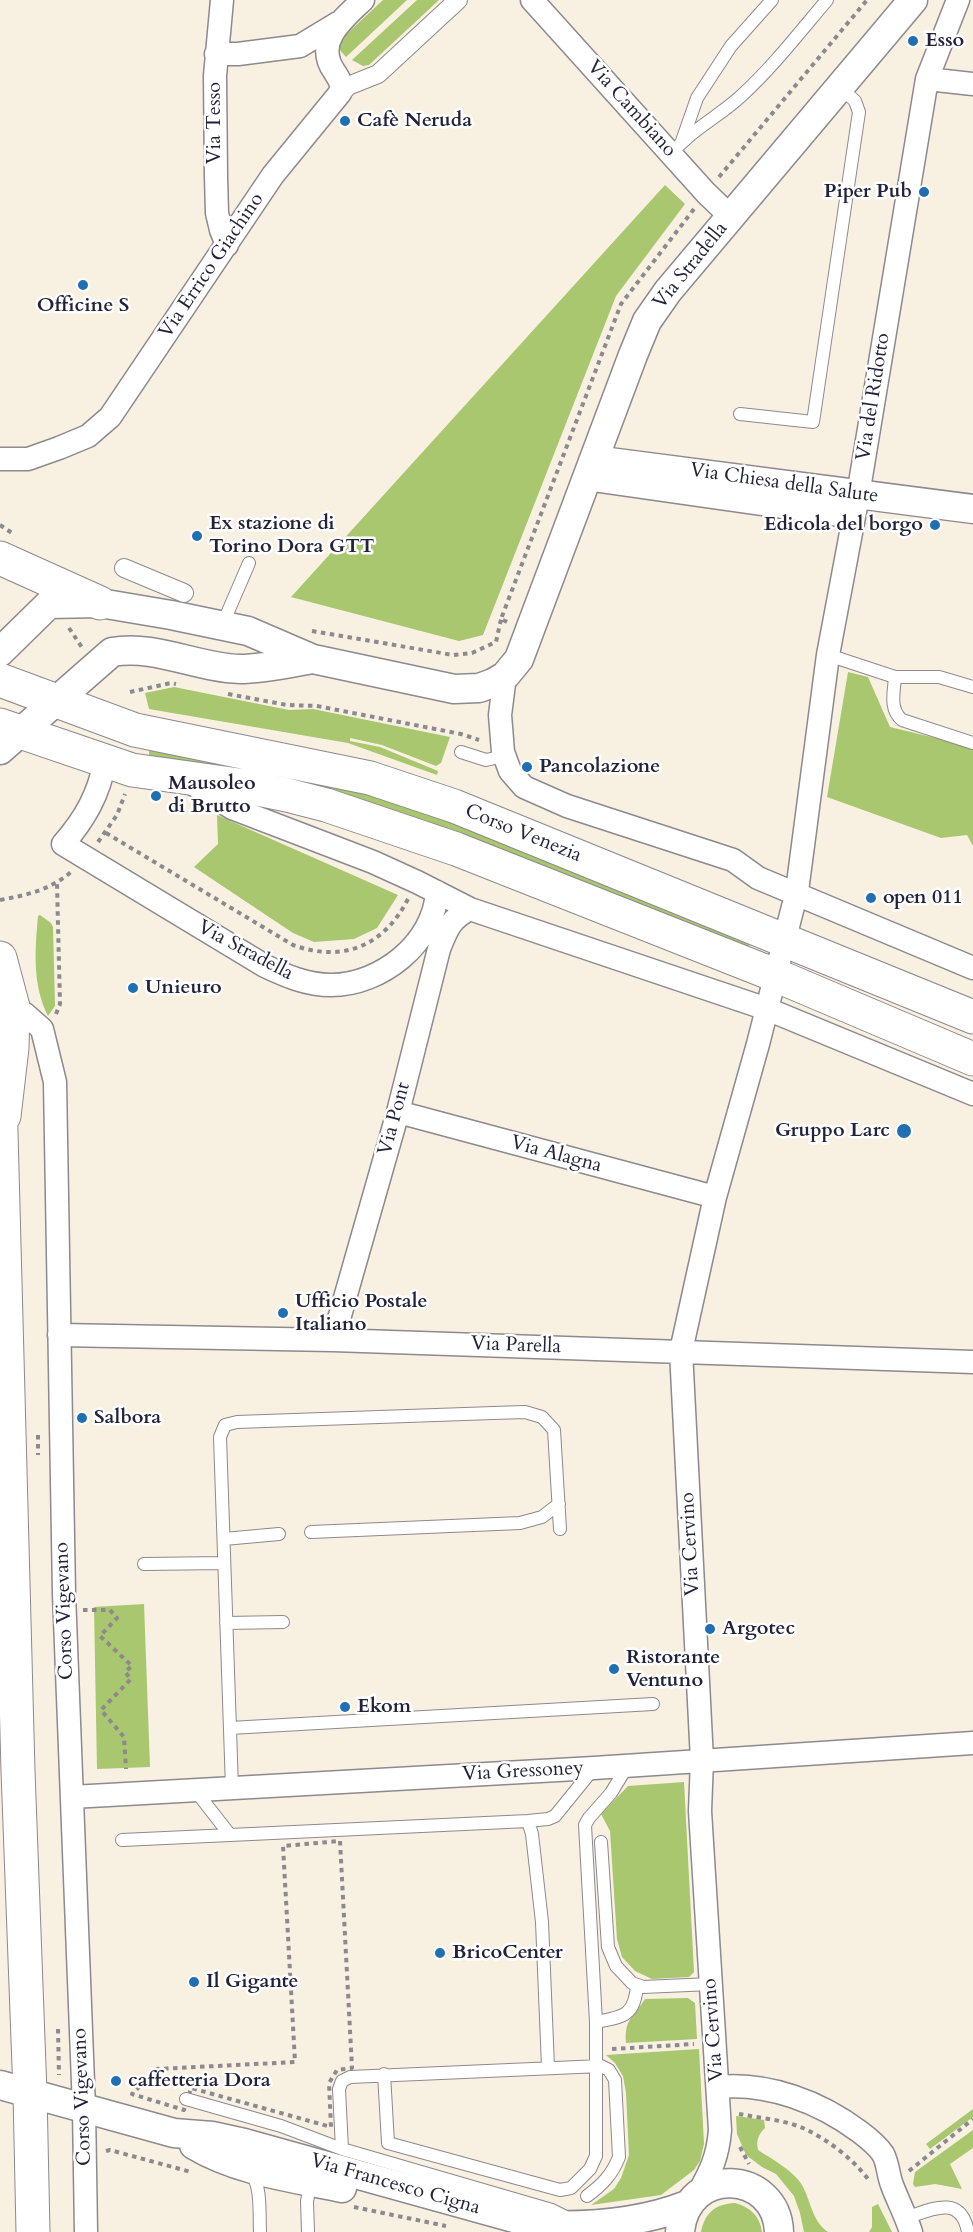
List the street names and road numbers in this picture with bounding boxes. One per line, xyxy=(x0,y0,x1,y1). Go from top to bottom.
street label: Via Cambiano xyxy=(581,56,681,162)
street label: Via Tesso xyxy=(203,82,227,164)
street label: Via Errico Giachino xyxy=(154,189,270,343)
street label: Via Stradella xyxy=(649,218,733,314)
street label: Via del Ridotto xyxy=(852,331,896,463)
street label: Via Chiesa della Salute xyxy=(688,459,880,509)
street label: Corso Venezia xyxy=(461,800,585,868)
street label: Via Stradella xyxy=(193,916,297,986)
street label: Via Pont xyxy=(374,1080,416,1158)
street label: Via Alagna xyxy=(508,1131,604,1179)
street label: Via Parella xyxy=(471,1332,561,1360)
street label: Via Cervino xyxy=(676,1491,706,1597)
street label: Corso Vigevano xyxy=(51,1542,79,1680)
street label: Via Gressoney xyxy=(462,1757,584,1787)
street label: Via Cervino xyxy=(698,1977,730,2083)
street label: Corso Vigevano xyxy=(69,2028,97,2166)
street label: Via Francesco Cigna xyxy=(307,2149,483,2221)

